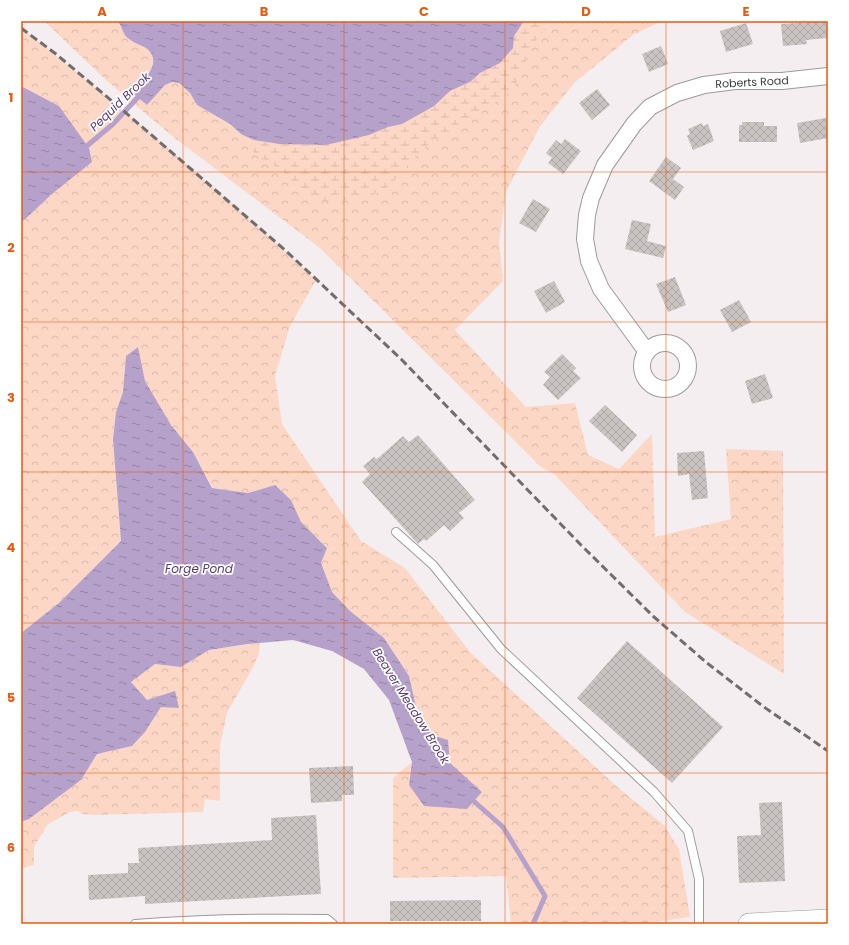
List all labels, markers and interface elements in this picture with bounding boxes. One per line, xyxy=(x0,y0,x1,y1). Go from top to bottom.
text: A xyxy=(97,2,107,21)
text: B xyxy=(260,2,269,21)
text: C xyxy=(419,2,429,21)
text: D xyxy=(581,2,591,21)
text: E xyxy=(742,2,750,21)
water label: Pequid Brook xyxy=(86,68,154,135)
street label: Roberts Road xyxy=(715,72,789,92)
text: 1 xyxy=(9,88,13,107)
text: 2 xyxy=(7,238,15,257)
text: 3 xyxy=(7,388,15,407)
text: 4 xyxy=(7,538,16,557)
water label: Forge Pond xyxy=(165,560,234,577)
water label: Beaver Meadow Brook xyxy=(369,645,454,768)
text: 5 xyxy=(7,688,15,707)
text: 6 xyxy=(7,838,15,857)

